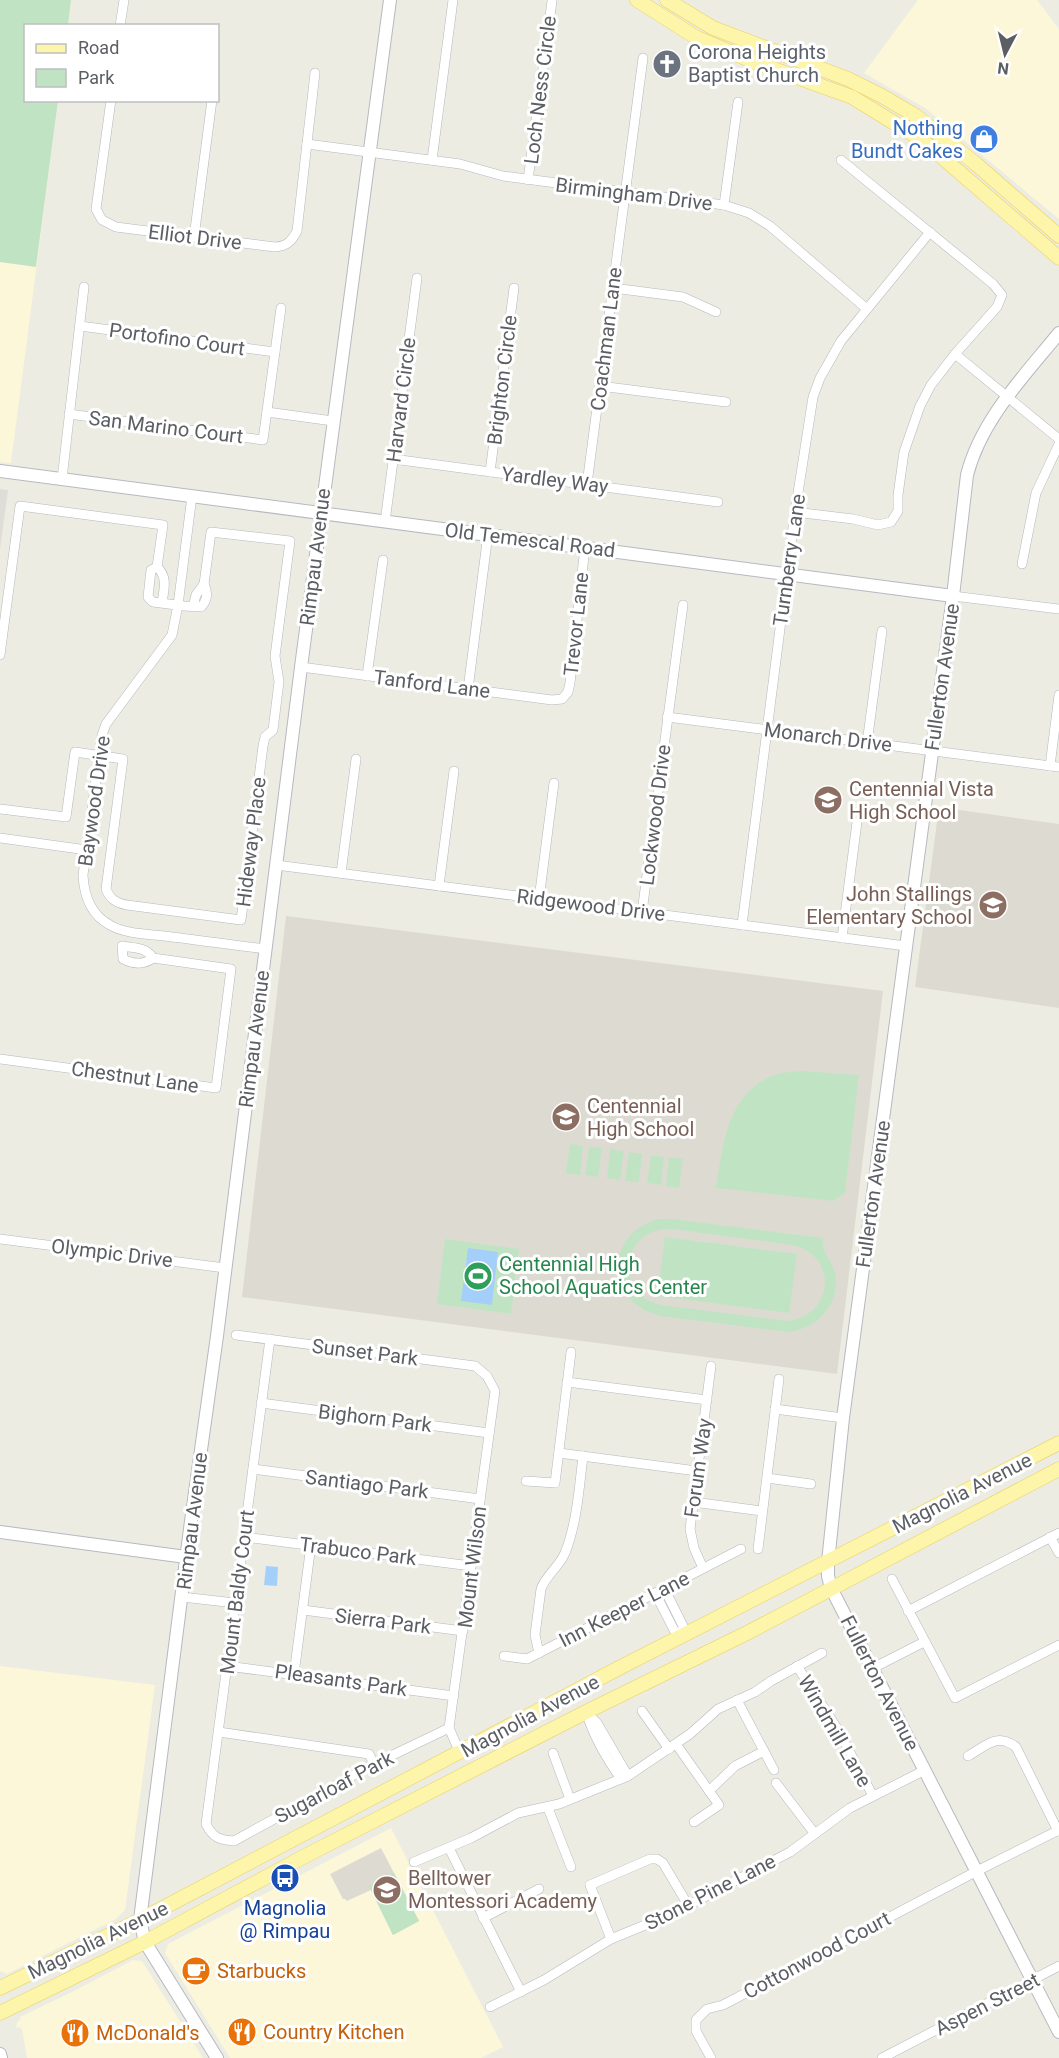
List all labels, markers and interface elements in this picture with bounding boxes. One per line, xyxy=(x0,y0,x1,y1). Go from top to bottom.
street label: Loch Ness Circle xyxy=(519,14,561,166)
legend xyxy=(24,24,219,102)
north arrow xyxy=(975,24,1035,84)
text: Road xyxy=(78,37,119,58)
place label: Corona Heights Baptist Church xyxy=(688,40,826,87)
church icon: Corona Heights Baptist Church xyxy=(651,48,683,80)
text: N xyxy=(996,58,1010,79)
text: Park xyxy=(78,67,115,88)
place label: Nothing Bundt Cakes xyxy=(851,116,963,163)
shop icon: Nothing Bundt Cakes xyxy=(968,123,1000,155)
street label: Birmingham Drive xyxy=(554,172,714,216)
street label: Elliot Drive xyxy=(147,219,243,255)
street label: Coachman Lane xyxy=(585,266,627,412)
street label: Brighton Circle xyxy=(482,314,522,446)
street label: Portofino Court xyxy=(108,318,246,360)
street label: Harvard Circle xyxy=(381,336,421,464)
street label: San Marino Court xyxy=(87,406,245,448)
street label: Yardley Way xyxy=(500,462,610,499)
street label: Rimpau Avenue xyxy=(295,487,335,627)
street label: Turnberry Lane xyxy=(768,492,810,628)
street label: Old Temescal Road xyxy=(443,518,617,562)
street label: Trevor Lane xyxy=(559,571,593,677)
street label: Fullerton Avenue xyxy=(920,602,964,752)
street label: Tanford Lane xyxy=(372,665,492,703)
street label: Monarch Drive xyxy=(763,717,893,757)
street label: Baywood Drive xyxy=(73,734,115,868)
street label: Lockwood Drive xyxy=(634,743,676,887)
street label: Hideway Place xyxy=(231,776,271,908)
place label: Centennial Vista High School xyxy=(849,777,994,824)
school or university icon: Centennial Vista High School xyxy=(812,784,844,816)
place label: John Stallings Elementary School xyxy=(806,882,972,929)
street label: Ridgewood Drive xyxy=(515,884,667,926)
school or university icon: John Stallings Elementary School xyxy=(977,889,1009,921)
street label: Rimpau Avenue xyxy=(234,969,274,1109)
street label: Chestnut Lane xyxy=(70,1056,200,1098)
place label: Centennial High School xyxy=(587,1094,694,1141)
school or university icon: Centennial High School xyxy=(550,1101,582,1133)
street label: Fullerton Avenue xyxy=(851,1119,895,1269)
street label: Olympic Drive xyxy=(50,1234,174,1272)
place label: Centennial High School Aquatics Center xyxy=(499,1252,707,1299)
sports icon: Centennial High School Aquatics Center xyxy=(462,1260,494,1292)
street label: Sunset Park xyxy=(311,1334,420,1371)
street label: Bighorn Park xyxy=(317,1399,434,1437)
street label: Forum Way xyxy=(679,1416,717,1519)
street label: Magnolia Avenue xyxy=(888,1448,1036,1538)
street label: Rimpau Avenue xyxy=(172,1451,212,1591)
street label: Santiago Park xyxy=(304,1465,431,1504)
street label: Mount Wilson xyxy=(453,1505,491,1629)
street label: Mount Baldy Court xyxy=(215,1508,259,1676)
street label: Trabuco Park xyxy=(298,1532,419,1570)
street label: Inn Keeper Lane xyxy=(555,1566,693,1652)
street label: Sierra Park xyxy=(334,1603,433,1639)
street label: Fullerton Avenue xyxy=(836,1611,924,1755)
street label: Pleasants Park xyxy=(273,1659,410,1701)
street label: Magnolia Avenue xyxy=(457,1669,603,1763)
street label: Windmill Lane xyxy=(793,1671,877,1791)
street label: Sugarloaf Park xyxy=(270,1745,398,1828)
street label: Stone Pine Lane xyxy=(641,1849,779,1935)
bus stop icon: Magnolia @ Rimpau xyxy=(269,1862,301,1894)
place label: Belltower Montessori Academy xyxy=(408,1866,598,1913)
school or university icon: Belltower Montessori Academy xyxy=(371,1874,403,1906)
street label: Magnolia Avenue xyxy=(24,1896,172,1984)
place label: Magnolia @ Rimpau xyxy=(240,1896,330,1943)
street label: Cottonwood Court xyxy=(739,1906,895,2004)
cafe icon: Starbucks xyxy=(180,1955,212,1987)
place label: Starbucks xyxy=(217,1959,306,1983)
street label: Aspen Street xyxy=(931,1967,1043,2041)
restaurant icon: Country Kitchen xyxy=(226,2016,258,2048)
restaurant icon: McDonald's xyxy=(59,2017,91,2049)
place label: Country Kitchen xyxy=(263,2020,405,2044)
place label: McDonald's xyxy=(96,2021,200,2045)

